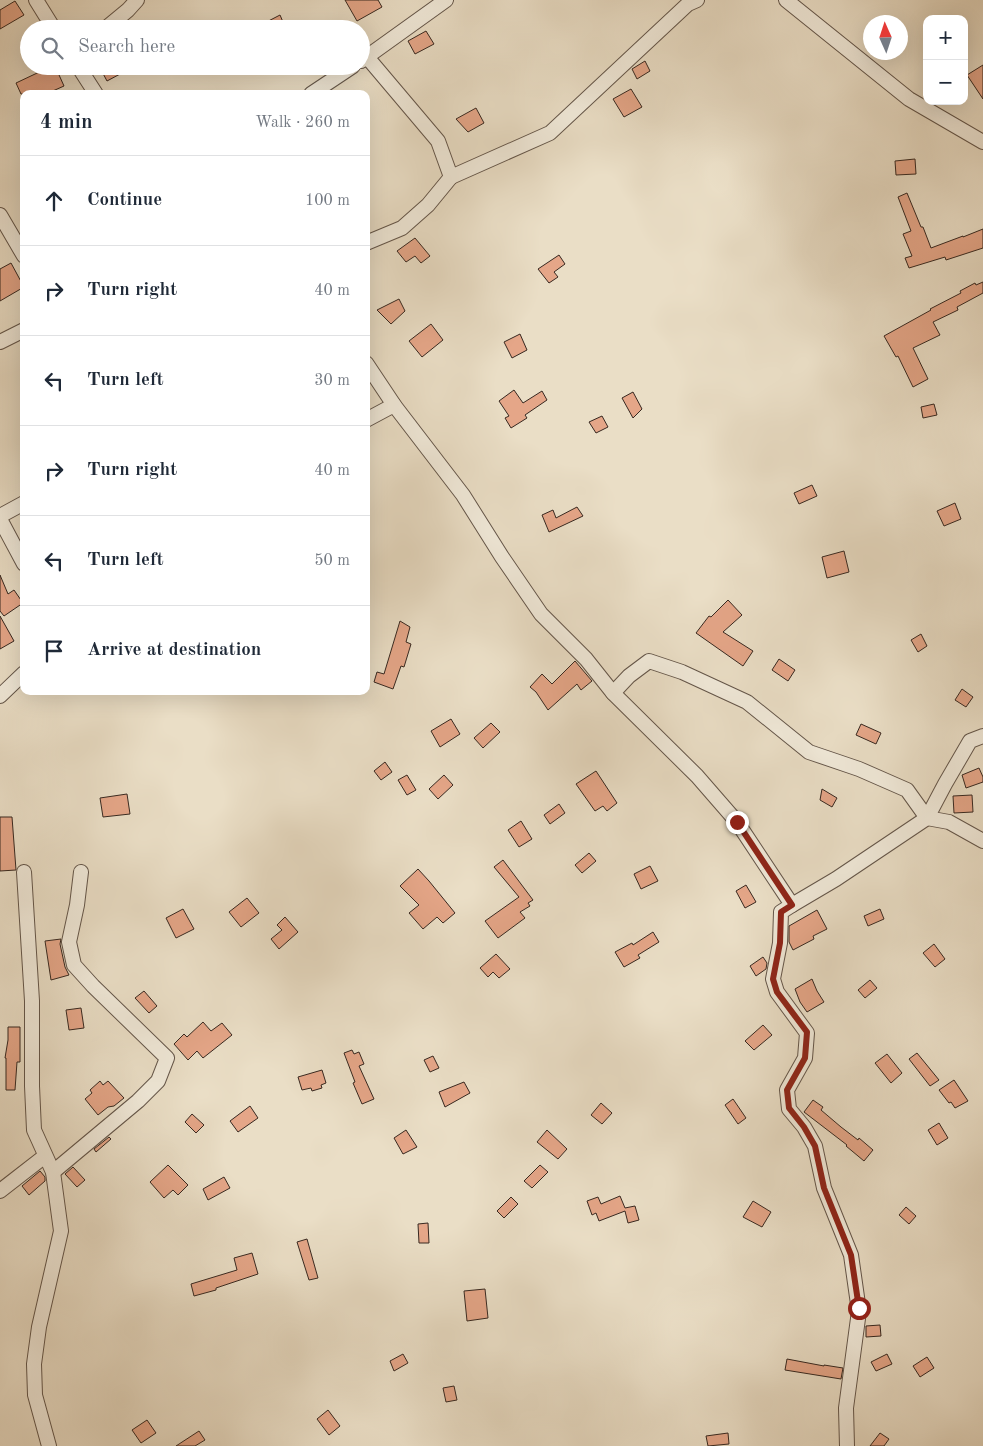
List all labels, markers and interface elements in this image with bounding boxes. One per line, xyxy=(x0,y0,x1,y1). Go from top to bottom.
north arrow xyxy=(863,15,908,60)
map controls xyxy=(923,15,968,105)
button: + xyxy=(923,15,968,60)
search box xyxy=(20,20,370,75)
icon: search xyxy=(38,34,66,62)
text: Search here xyxy=(78,38,175,57)
button: − xyxy=(923,60,968,105)
text: 4 min xyxy=(40,112,93,133)
text: Walk · 260 m xyxy=(255,115,350,131)
icon: ahead xyxy=(40,187,68,215)
text: Continue xyxy=(87,191,162,210)
text: 100 m xyxy=(305,193,350,209)
icon: right xyxy=(40,277,68,305)
text: Turn right xyxy=(87,281,177,300)
text: 40 m xyxy=(314,283,350,299)
icon: left xyxy=(40,367,68,395)
text: Turn left xyxy=(87,371,164,390)
text: 30 m xyxy=(314,373,350,389)
icon: right xyxy=(40,457,68,485)
text: Turn right xyxy=(87,461,177,480)
text: 40 m xyxy=(314,463,350,479)
icon: left xyxy=(40,547,68,575)
text: Turn left xyxy=(87,551,164,570)
text: 50 m xyxy=(314,553,350,569)
icon: arrive xyxy=(40,637,68,665)
text: Arrive at destination xyxy=(87,641,261,660)
route end xyxy=(726,811,749,834)
route start xyxy=(848,1297,871,1320)

